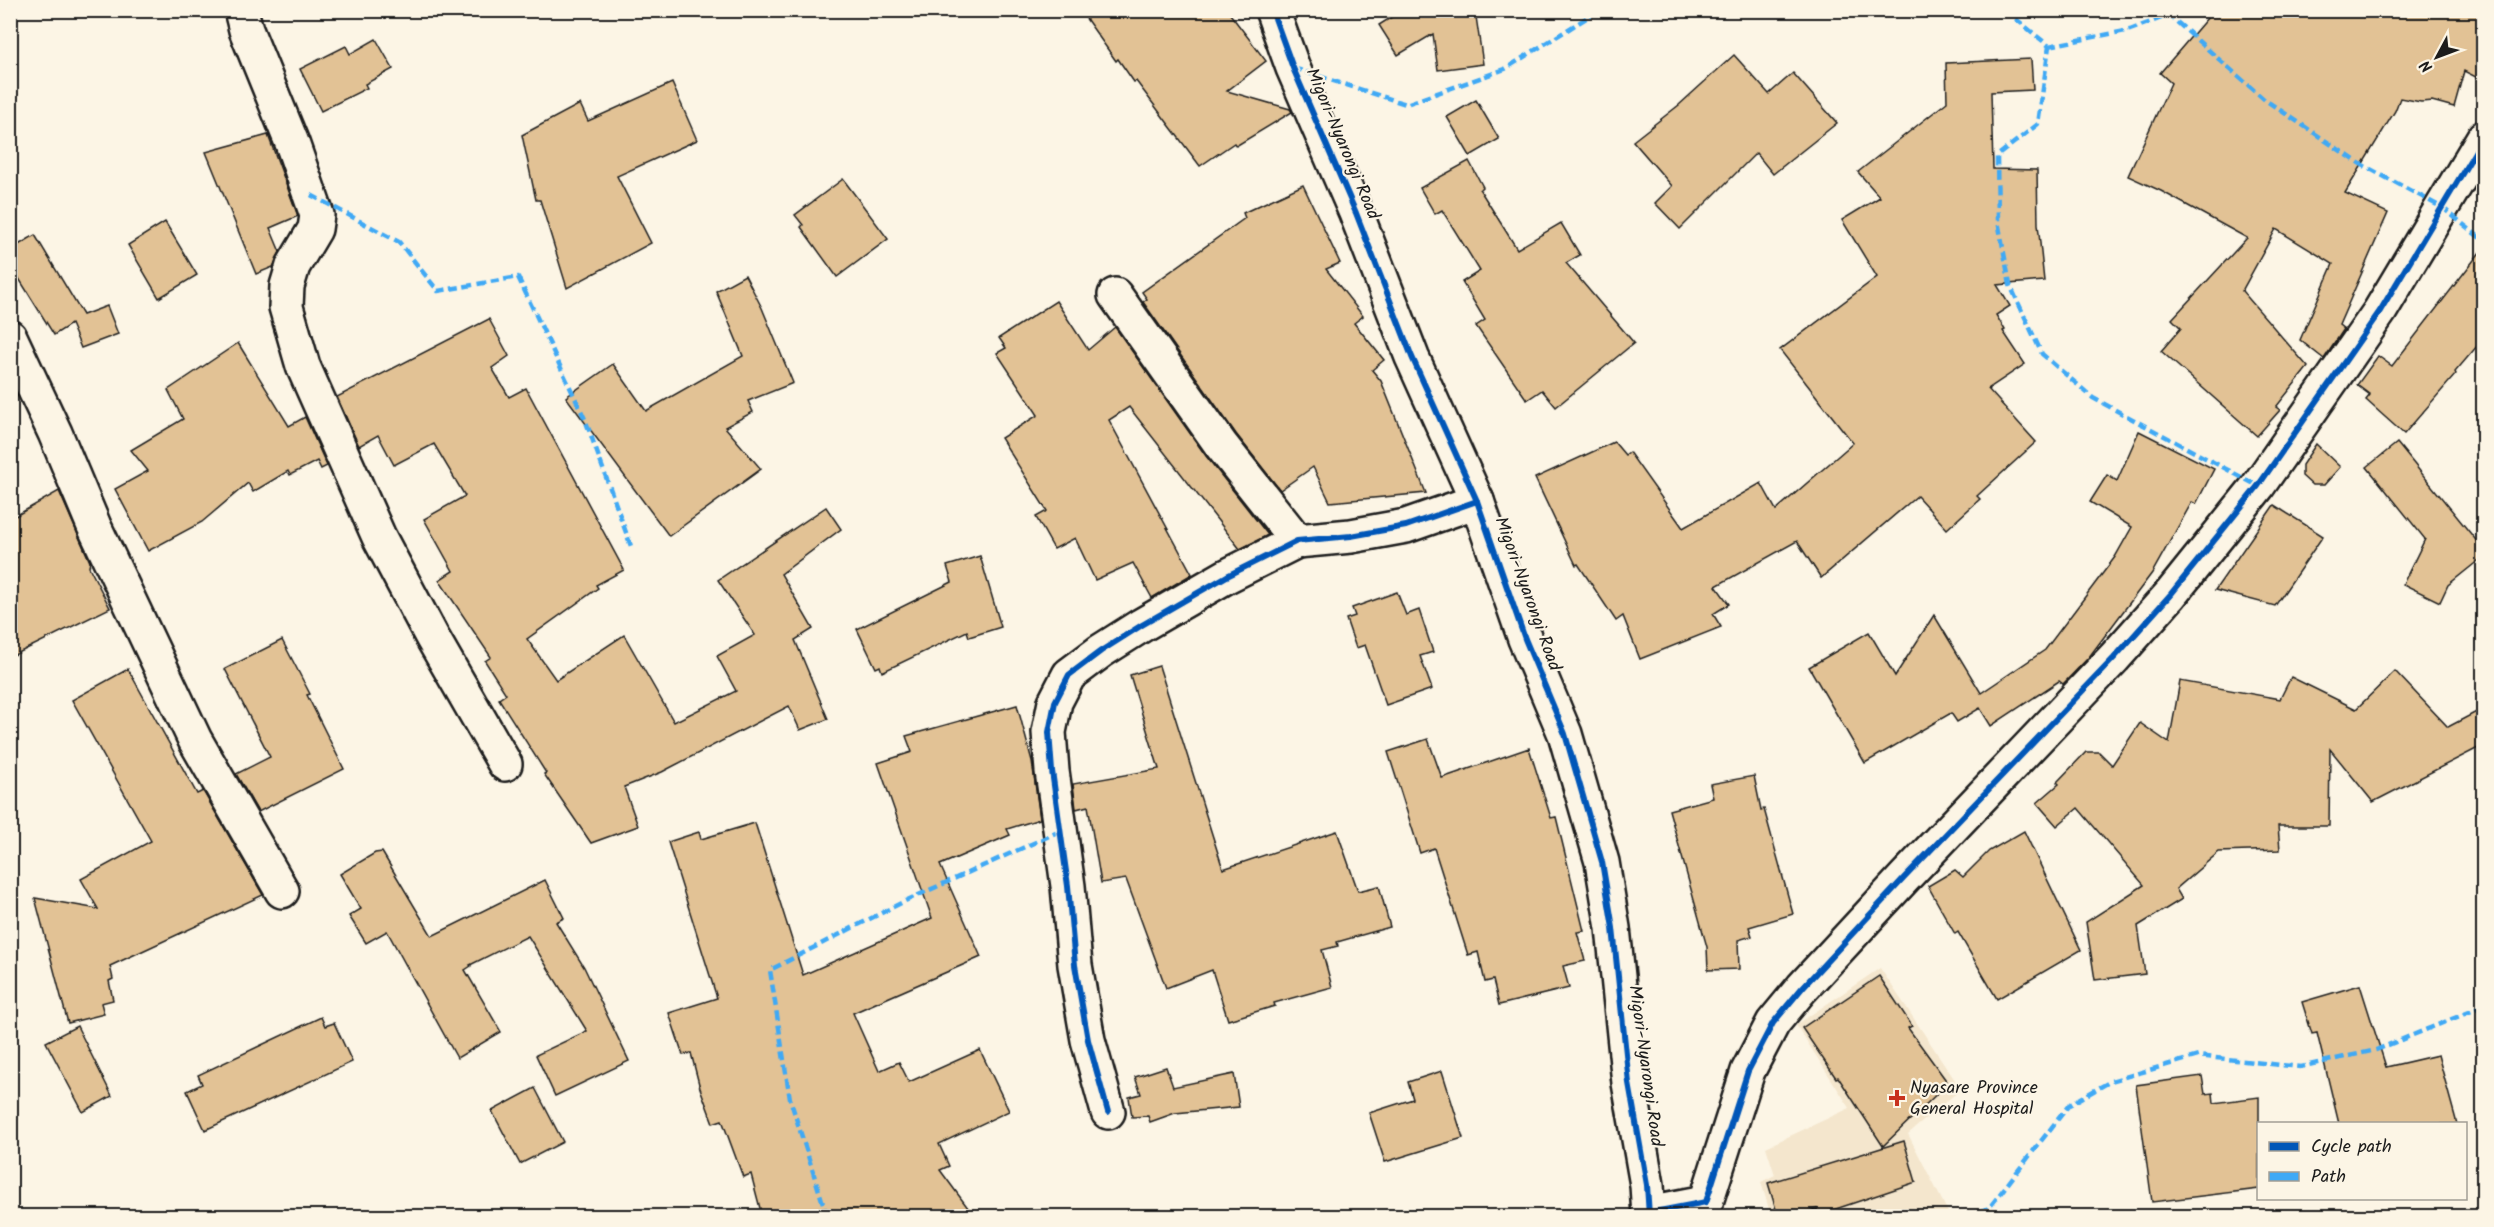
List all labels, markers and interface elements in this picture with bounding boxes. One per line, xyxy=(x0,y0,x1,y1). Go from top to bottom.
north arrow xyxy=(2407,27,2467,87)
text: N xyxy=(2414,54,2440,78)
street label: Migori-Nyarongi Road xyxy=(1297,63,1388,225)
street label: Migori-Nyarongi Road xyxy=(1486,513,1569,676)
street label: Migori-Nyarongi Road xyxy=(1619,983,1671,1150)
place label: Nyasare Province General Hospital xyxy=(1910,1074,2038,1124)
marker: Nyasare Province General Hospital xyxy=(1888,1089,1906,1107)
legend xyxy=(2257,1122,2467,1200)
text: Cycle path xyxy=(2311,1133,2392,1162)
text: Path xyxy=(2311,1163,2346,1192)

